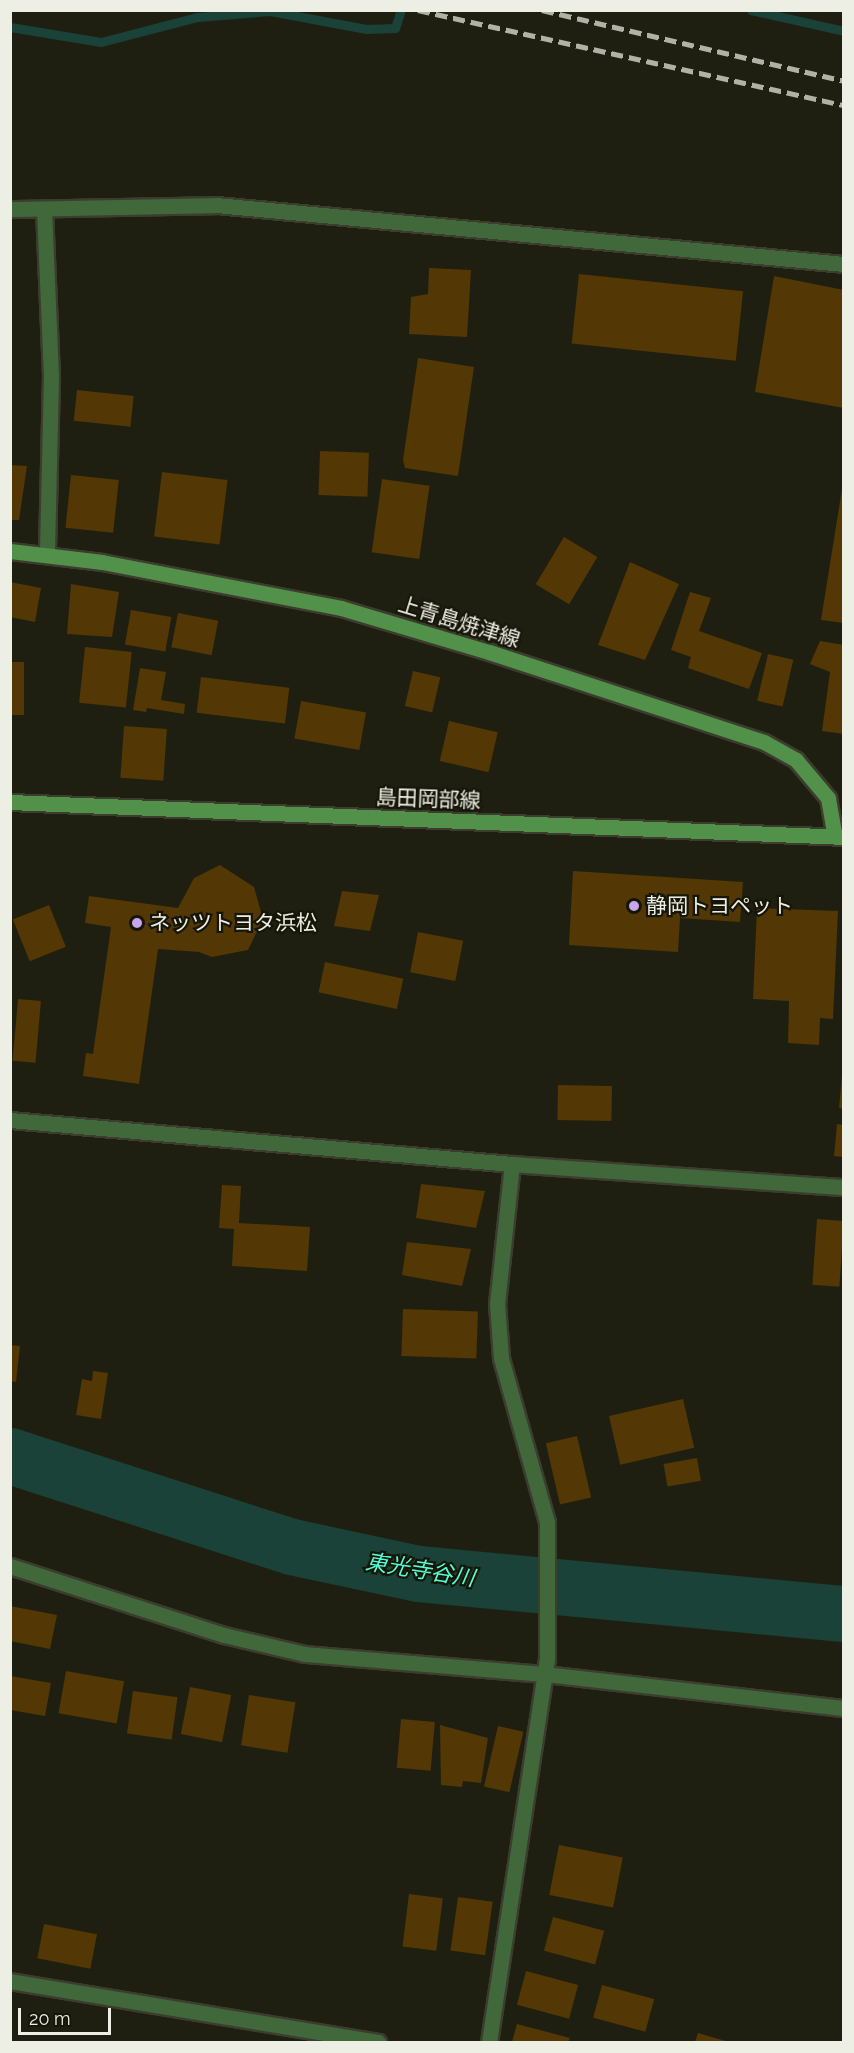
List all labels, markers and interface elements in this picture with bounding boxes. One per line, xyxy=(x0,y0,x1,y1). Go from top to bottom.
street label: 上青島焼津線 xyxy=(395,592,523,652)
street label: 島田岡部線 xyxy=(375,785,481,813)
place label: 静岡トヨペット xyxy=(646,893,793,919)
marker: 静岡トヨペット xyxy=(627,899,641,913)
place label: ネッツトヨタ浜松 xyxy=(149,910,317,936)
marker: ネッツトヨタ浜松 xyxy=(130,916,144,930)
water label: 東光寺谷川 xyxy=(364,1548,476,1592)
scale bar xyxy=(21,1996,114,2034)
text: 20 m xyxy=(29,2008,71,2029)

